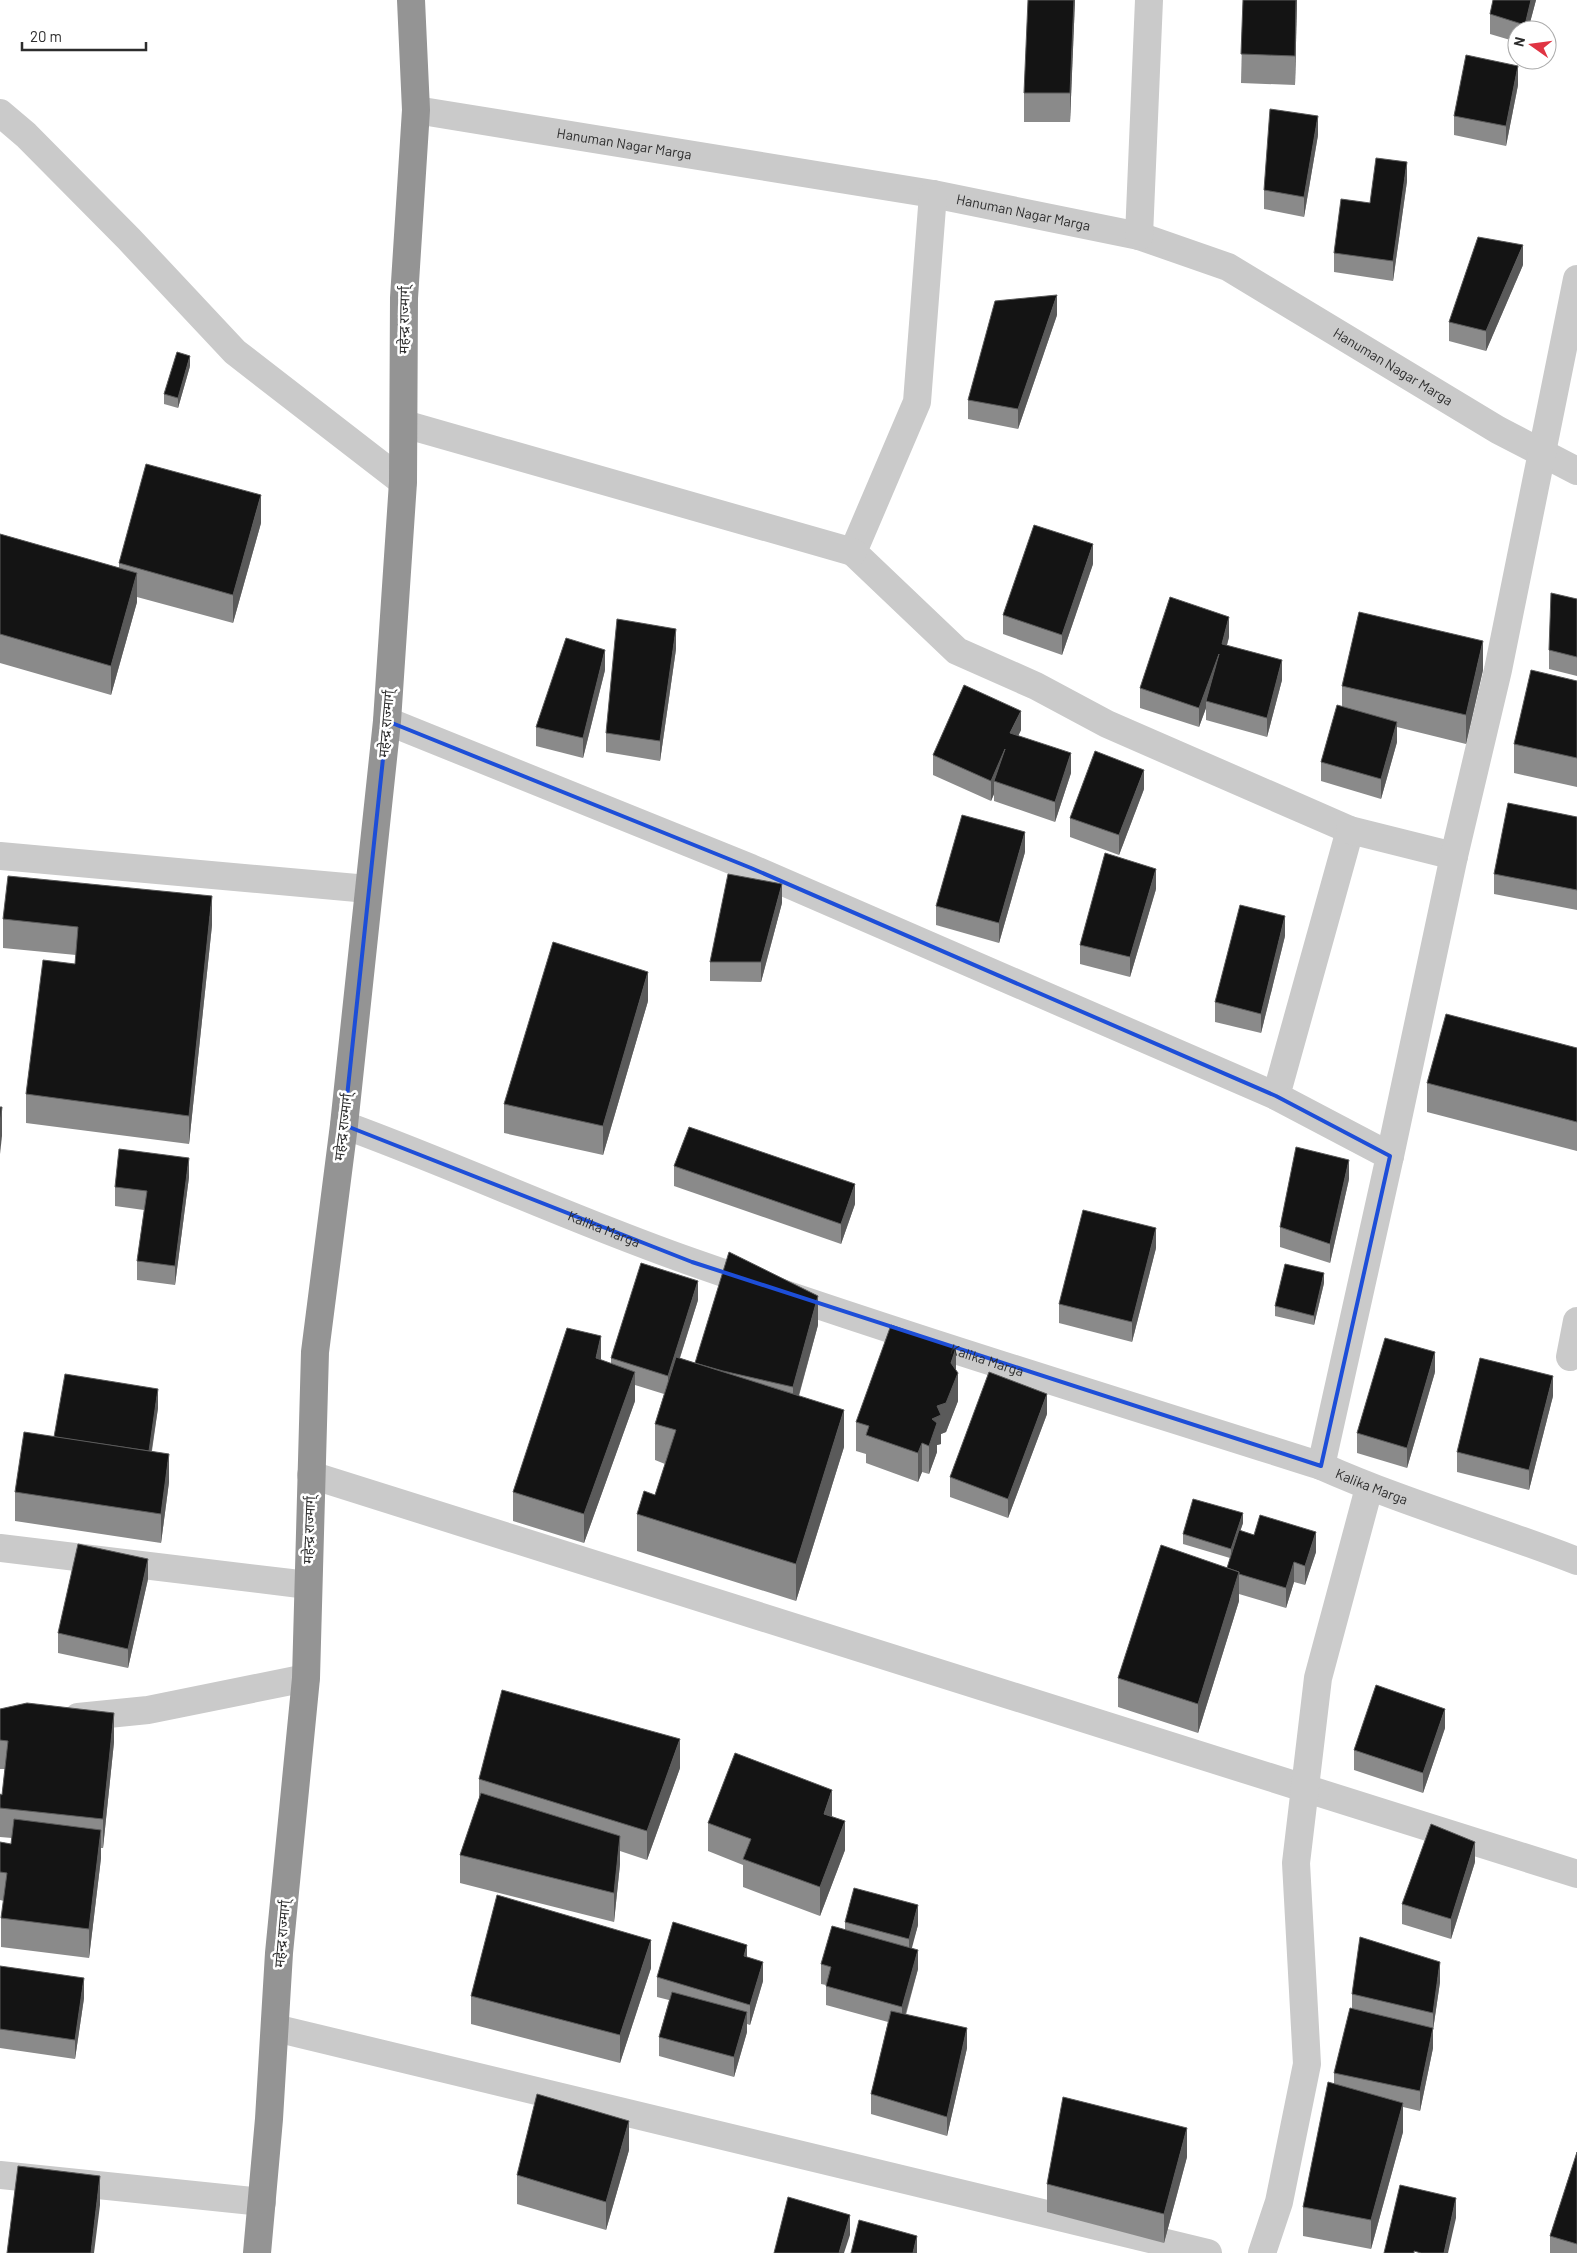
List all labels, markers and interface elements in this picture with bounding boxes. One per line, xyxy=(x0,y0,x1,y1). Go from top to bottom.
scale bar xyxy=(22,20,146,52)
north arrow xyxy=(1507,20,1557,70)
text: 20 m xyxy=(30,27,62,45)
text: N xyxy=(1510,35,1528,48)
street label: Hanuman Nagar Marga xyxy=(556,124,693,163)
street label: Hanuman Nagar Marga xyxy=(955,190,1092,234)
street label: महेन्द्र राज्मार्ग् xyxy=(394,284,415,354)
street label: Hanuman Nagar Marga xyxy=(1330,324,1456,409)
street label: महेन्द्र राज्मार्ग् xyxy=(374,688,399,759)
street label: महेन्द्र राज्मार्ग् xyxy=(330,1090,357,1162)
street label: Kalika Marga xyxy=(566,1207,643,1250)
street label: Kalika Marga xyxy=(948,1340,1026,1379)
street label: Kalika Marga xyxy=(1333,1464,1410,1508)
street label: महेन्द्र राज्मार्ग् xyxy=(299,1494,320,1564)
street label: महेन्द्र राज्मार्ग् xyxy=(270,1898,295,1969)

